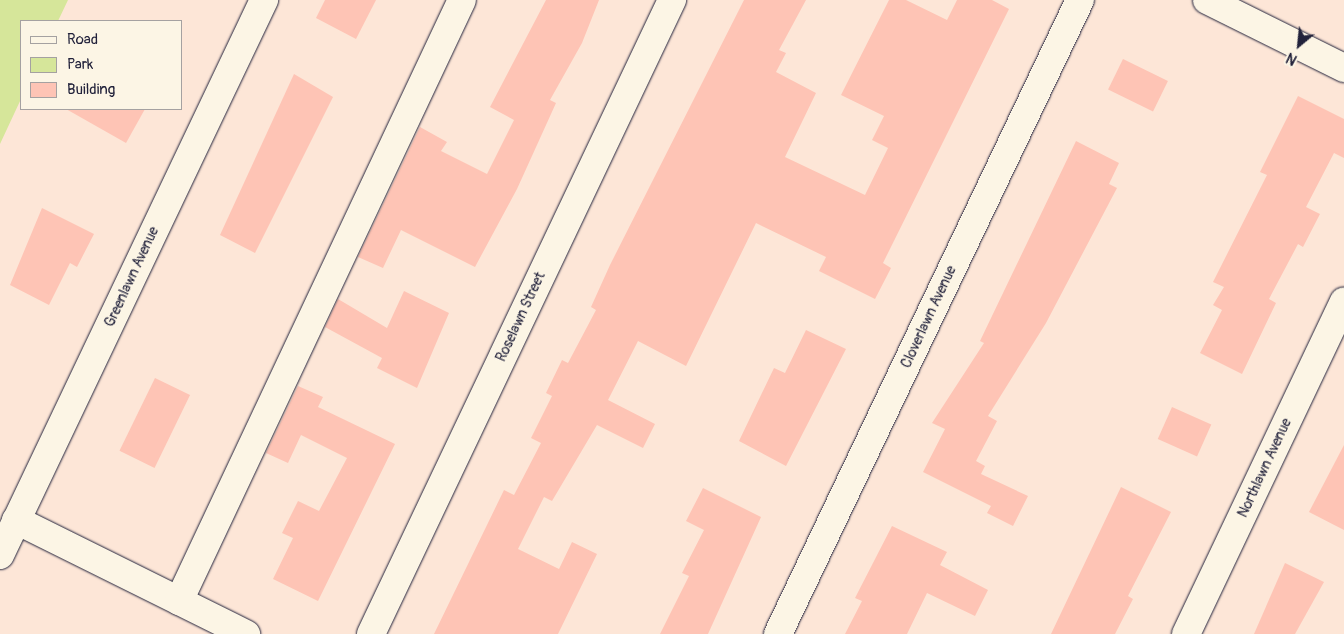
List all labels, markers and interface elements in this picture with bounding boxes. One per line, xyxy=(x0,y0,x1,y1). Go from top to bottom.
legend xyxy=(20,20,182,110)
north arrow xyxy=(1274,20,1324,70)
text: Road xyxy=(67,30,98,49)
text: N xyxy=(1284,49,1300,68)
text: Park xyxy=(67,55,93,74)
text: Building xyxy=(67,80,115,99)
street label: Greenlawn Avenue xyxy=(101,224,163,330)
street label: Cloverlawn Avenue xyxy=(898,263,960,371)
street label: Roselawn Street xyxy=(493,269,549,365)
street label: Northlawn Avenue xyxy=(1235,416,1295,520)

